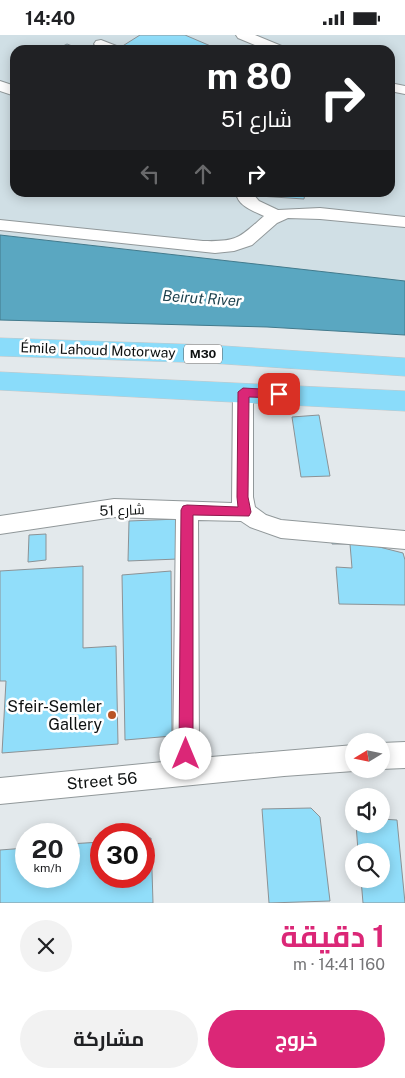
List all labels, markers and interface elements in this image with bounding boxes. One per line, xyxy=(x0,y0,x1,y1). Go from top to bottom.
text: 14:40 xyxy=(25,7,75,29)
text: 80 m xyxy=(207,56,292,97)
icon: right xyxy=(310,65,375,130)
text: شارع 51 xyxy=(221,106,292,132)
icon: left xyxy=(136,160,164,188)
icon: ahead xyxy=(189,160,217,188)
icon: right xyxy=(242,160,270,188)
water label: Beirut River xyxy=(162,287,242,309)
street label: Émile Lahoud Motorway xyxy=(20,338,176,361)
road number: M30 xyxy=(184,345,222,363)
pin xyxy=(258,373,300,415)
icon: arrive xyxy=(265,380,293,408)
street label: شارع 51 xyxy=(99,501,145,520)
place label: Sfeir-Semler Gallery xyxy=(7,697,102,734)
marker: Sfeir-Semler Gallery xyxy=(106,709,118,721)
position arrow xyxy=(159,727,211,779)
north arrow xyxy=(345,733,390,777)
map controls xyxy=(345,733,390,888)
street label: Street 56 xyxy=(66,768,138,794)
button: sound xyxy=(345,788,390,833)
speed limit sign: 30 xyxy=(90,823,155,888)
text: 20 xyxy=(32,834,64,864)
button: search xyxy=(345,843,390,888)
text: km/h xyxy=(33,861,62,875)
text: 1 دقيقة xyxy=(281,918,385,954)
button: close xyxy=(20,920,72,972)
text: 160 m · 14:41 xyxy=(293,955,385,974)
button: مشاركة xyxy=(20,1010,198,1068)
button: خروج xyxy=(208,1010,385,1068)

